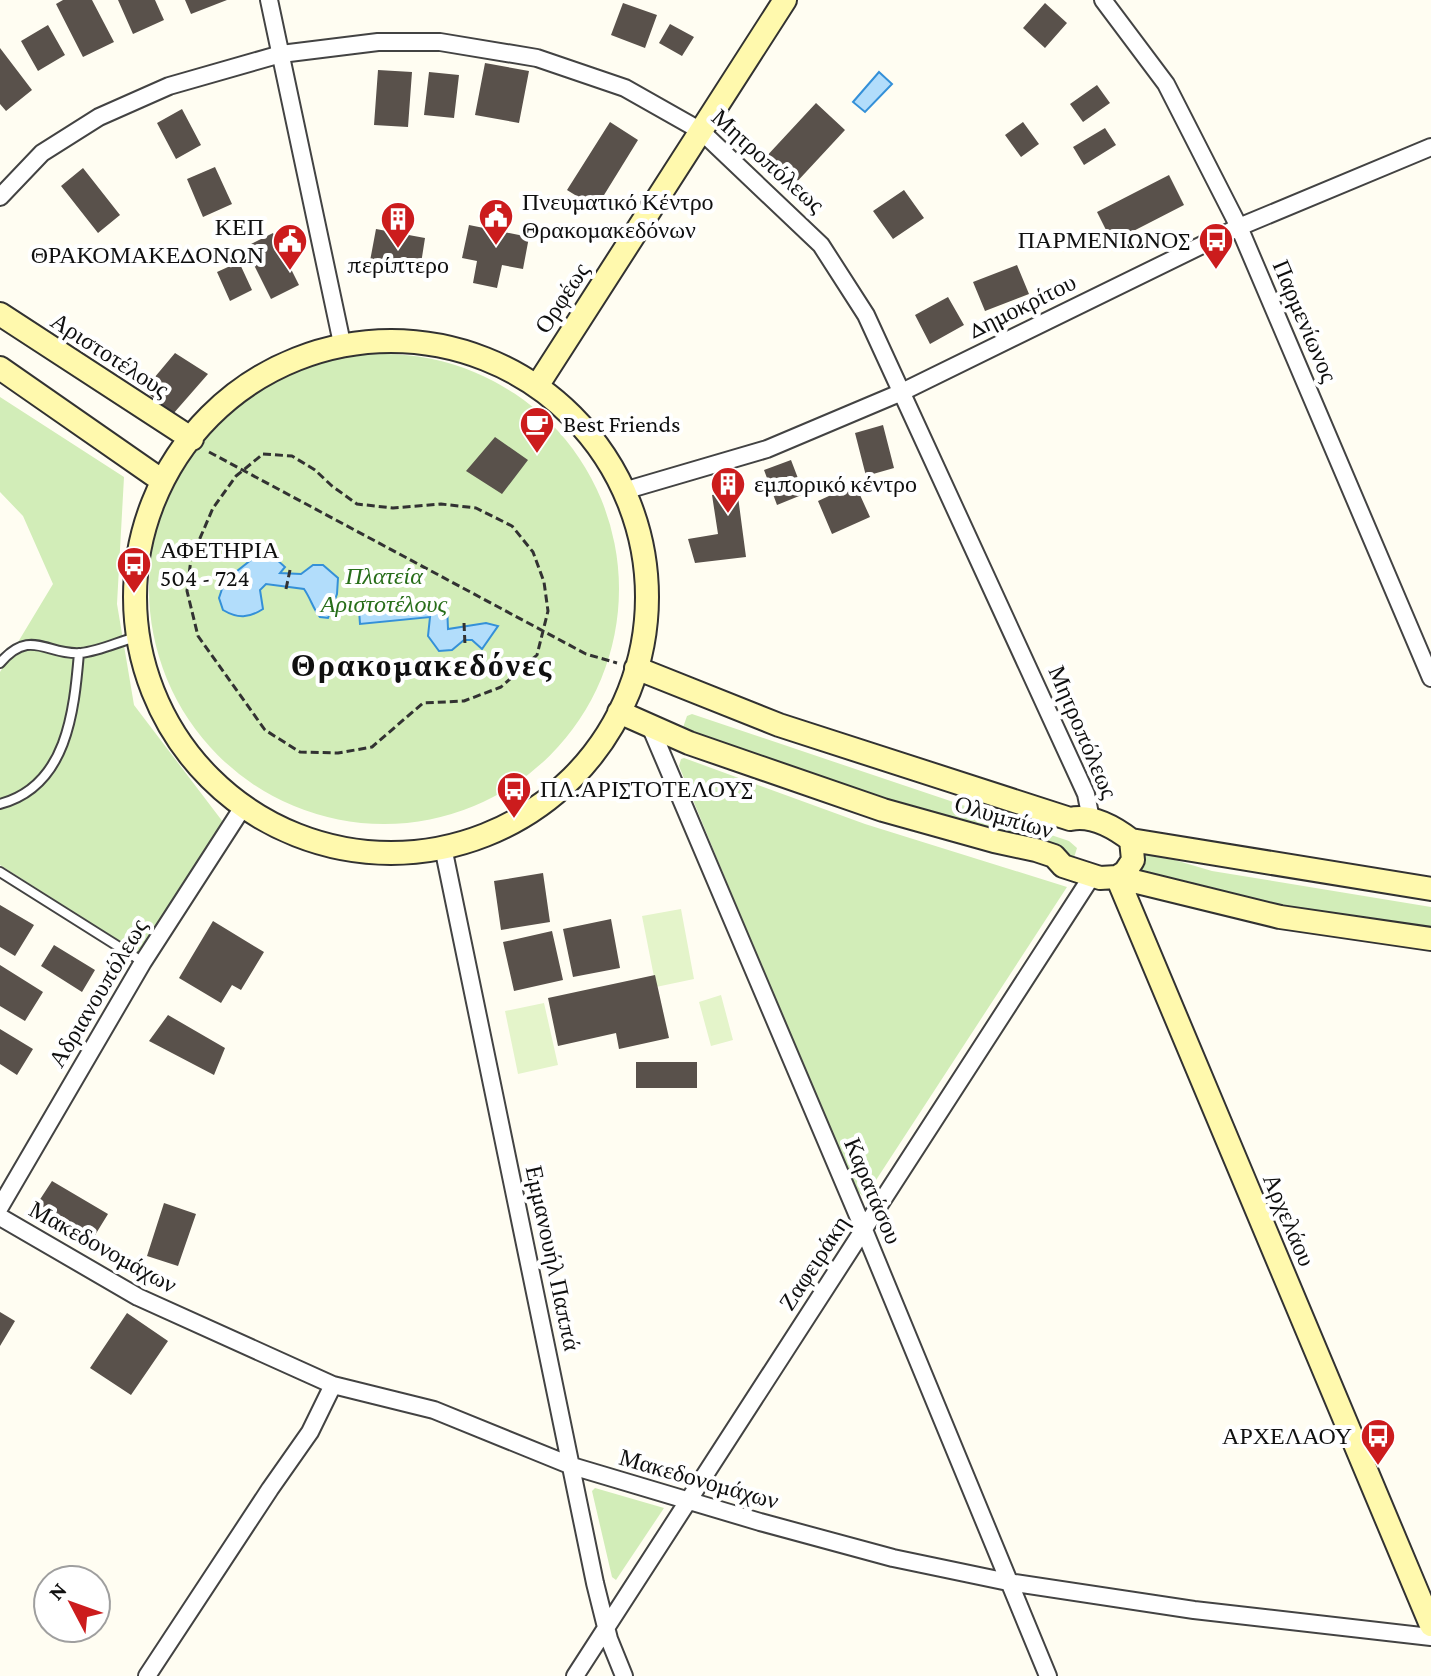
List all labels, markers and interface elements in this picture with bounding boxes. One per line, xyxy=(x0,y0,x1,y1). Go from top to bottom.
street label: Μητροπόλεως xyxy=(707,103,830,218)
place label: Πνευματικό Κέντρο Θρακομακεδόνων xyxy=(522,188,714,243)
public building icon: Πνευματικό Κέντρο Θρακομακεδόνων xyxy=(477,197,515,247)
building icon: περίπτερο xyxy=(379,200,417,250)
place label: ΚΕΠ ΘΡΑΚΟΜΑΚΕΔΟΝΩΝ xyxy=(31,213,264,268)
bus stop icon: ΠΑΡΜΕΝΙΩΝΟΣ xyxy=(1197,221,1235,271)
public building icon: ΚΕΠ ΘΡΑΚΟΜΑΚΕΔΟΝΩΝ xyxy=(271,222,309,272)
place label: ΠΑΡΜΕΝΙΩΝΟΣ xyxy=(1018,226,1190,253)
place label: περίπτερο xyxy=(347,251,449,278)
street label: Παρμενίωνος xyxy=(1268,256,1344,386)
street label: Ορφέως xyxy=(529,257,595,338)
street label: Δημοκρίτου xyxy=(963,268,1080,343)
street label: Αριστοτέλους xyxy=(46,306,175,403)
cafe icon: Best Friends xyxy=(518,405,556,455)
place label: Best Friends xyxy=(563,410,681,437)
building icon: εμπορικό κέντρο xyxy=(709,465,747,515)
place label: εμπορικό κέντρο xyxy=(754,470,917,497)
place label: ΑΦΕΤΗΡΙΑ 504 - 724 xyxy=(160,536,280,591)
bus stop icon: ΑΦΕΤΗΡΙΑ 504 - 724 xyxy=(115,545,153,595)
park label: Πλατεία Αριστοτέλους xyxy=(319,562,447,617)
district label: Θρακομακεδόνες xyxy=(291,647,553,683)
street label: Μητροπόλεως xyxy=(1043,661,1124,803)
bus stop icon: ΠΛ.ΑΡΙΣΤΟΤΕΛΟΥΣ xyxy=(495,770,533,820)
place label: ΠΛ.ΑΡΙΣΤΟΤΕΛΟΥΣ xyxy=(540,775,753,802)
street label: Ολυμπίων xyxy=(952,790,1057,843)
street label: Αδριανουπόλεως xyxy=(43,913,153,1072)
street label: Καρατάσου xyxy=(839,1134,908,1248)
street label: Εμμανουήλ Παππά xyxy=(521,1163,586,1353)
street label: Αρχελάου xyxy=(1258,1169,1321,1270)
street label: Μακεδονομάχων xyxy=(25,1195,182,1298)
street label: Ζαφειράκη xyxy=(773,1211,854,1315)
bus stop icon: ΑΡΧΕΛΑΟΥ xyxy=(1359,1417,1397,1467)
place label: ΑΡΧΕΛΑΟΥ xyxy=(1222,1422,1352,1449)
street label: Μακεδονομάχων xyxy=(616,1443,782,1514)
north arrow xyxy=(32,1564,112,1644)
text: N xyxy=(43,1577,72,1605)

